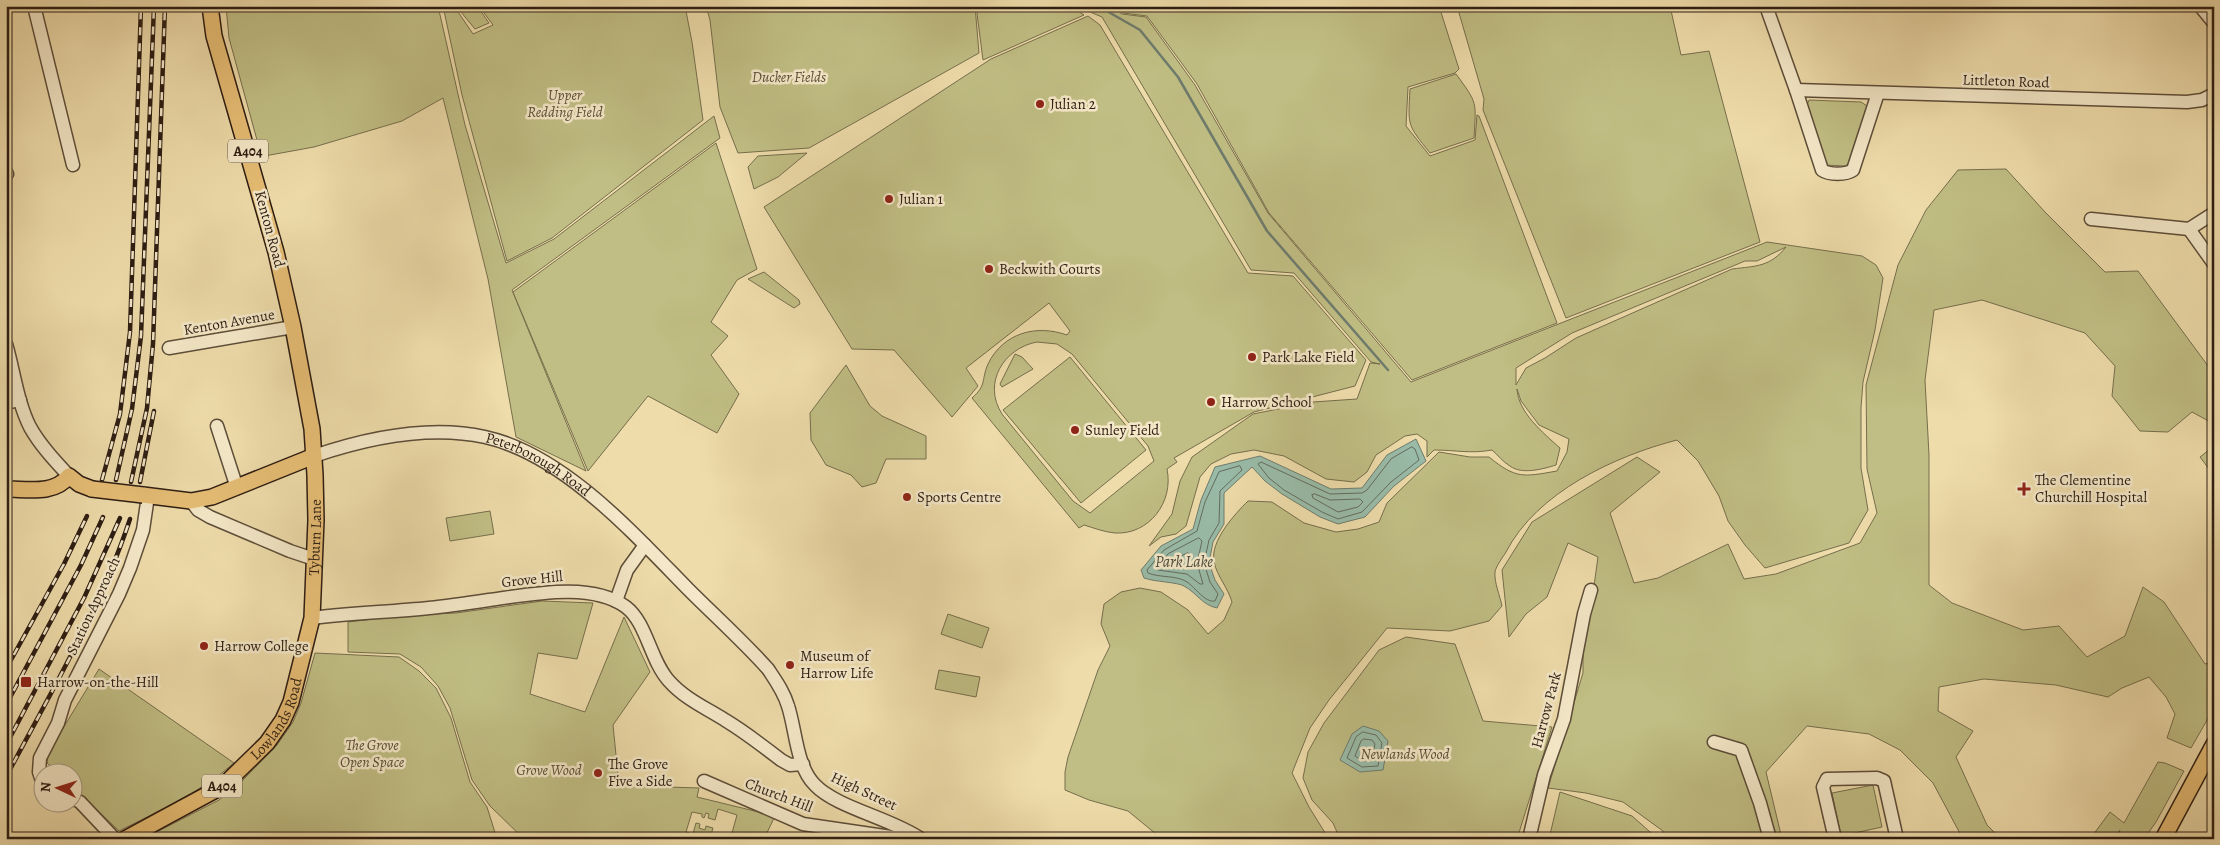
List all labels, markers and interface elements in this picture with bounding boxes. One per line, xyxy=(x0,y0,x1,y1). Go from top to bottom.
park label: Ducker Fields xyxy=(752,67,826,87)
street label: Littleton Road xyxy=(1962,69,2051,93)
park label: Upper Redding Field xyxy=(527,85,603,122)
place label: Julian 2 xyxy=(1050,94,1096,114)
marker: Julian 2 xyxy=(1034,98,1046,110)
road number: A404 xyxy=(228,140,268,162)
street label: Kenton Road xyxy=(250,188,290,271)
place label: Julian 1 xyxy=(899,189,943,209)
marker: Julian 1 xyxy=(883,193,895,205)
place label: Beckwith Courts xyxy=(999,259,1100,279)
marker: Beckwith Courts xyxy=(983,263,995,275)
street label: Kenton Avenue xyxy=(182,304,276,340)
place label: Park Lake Field xyxy=(1262,347,1356,367)
marker: Park Lake Field xyxy=(1246,351,1258,363)
place label: Harrow School xyxy=(1221,392,1312,412)
marker: Harrow School xyxy=(1205,396,1217,408)
place label: Sunley Field xyxy=(1085,420,1160,440)
marker: Sunley Field xyxy=(1069,424,1081,436)
street label: Peterborough Road xyxy=(484,427,596,501)
place label: The Clementine Churchill Hospital xyxy=(2035,470,2148,507)
marker: The Clementine Churchill Hospital xyxy=(2017,482,2031,496)
place label: Sports Centre xyxy=(917,487,1002,507)
marker: Sports Centre xyxy=(901,491,913,503)
street label: Tyburn Lane xyxy=(304,499,326,576)
water label: Park Lake xyxy=(1155,551,1213,573)
street label: Station Approach xyxy=(61,554,125,658)
street label: Grove Hill xyxy=(500,566,564,592)
place label: Harrow College xyxy=(214,636,309,656)
marker: Harrow College xyxy=(198,640,210,652)
place label: Museum of Harrow Life xyxy=(800,646,874,683)
marker: Museum of Harrow Life xyxy=(784,659,796,671)
street label: Harrow Park xyxy=(1526,669,1566,750)
place label: Harrow-on-the-Hill xyxy=(37,672,159,692)
marker: Harrow-on-the-Hill xyxy=(19,675,33,689)
street label: Lowlands Road xyxy=(246,675,307,764)
park label: The Grove Open Space xyxy=(340,735,405,772)
park label: Newlands Wood xyxy=(1360,744,1450,764)
place label: The Grove Five a Side xyxy=(608,754,673,791)
park label: Grove Wood xyxy=(516,760,582,780)
north arrow xyxy=(32,762,82,812)
marker: The Grove Five a Side xyxy=(592,767,604,779)
street label: High Street xyxy=(828,767,900,815)
street label: Church Hill xyxy=(742,773,816,817)
road number: A404 xyxy=(202,774,242,798)
text: N xyxy=(36,781,55,793)

